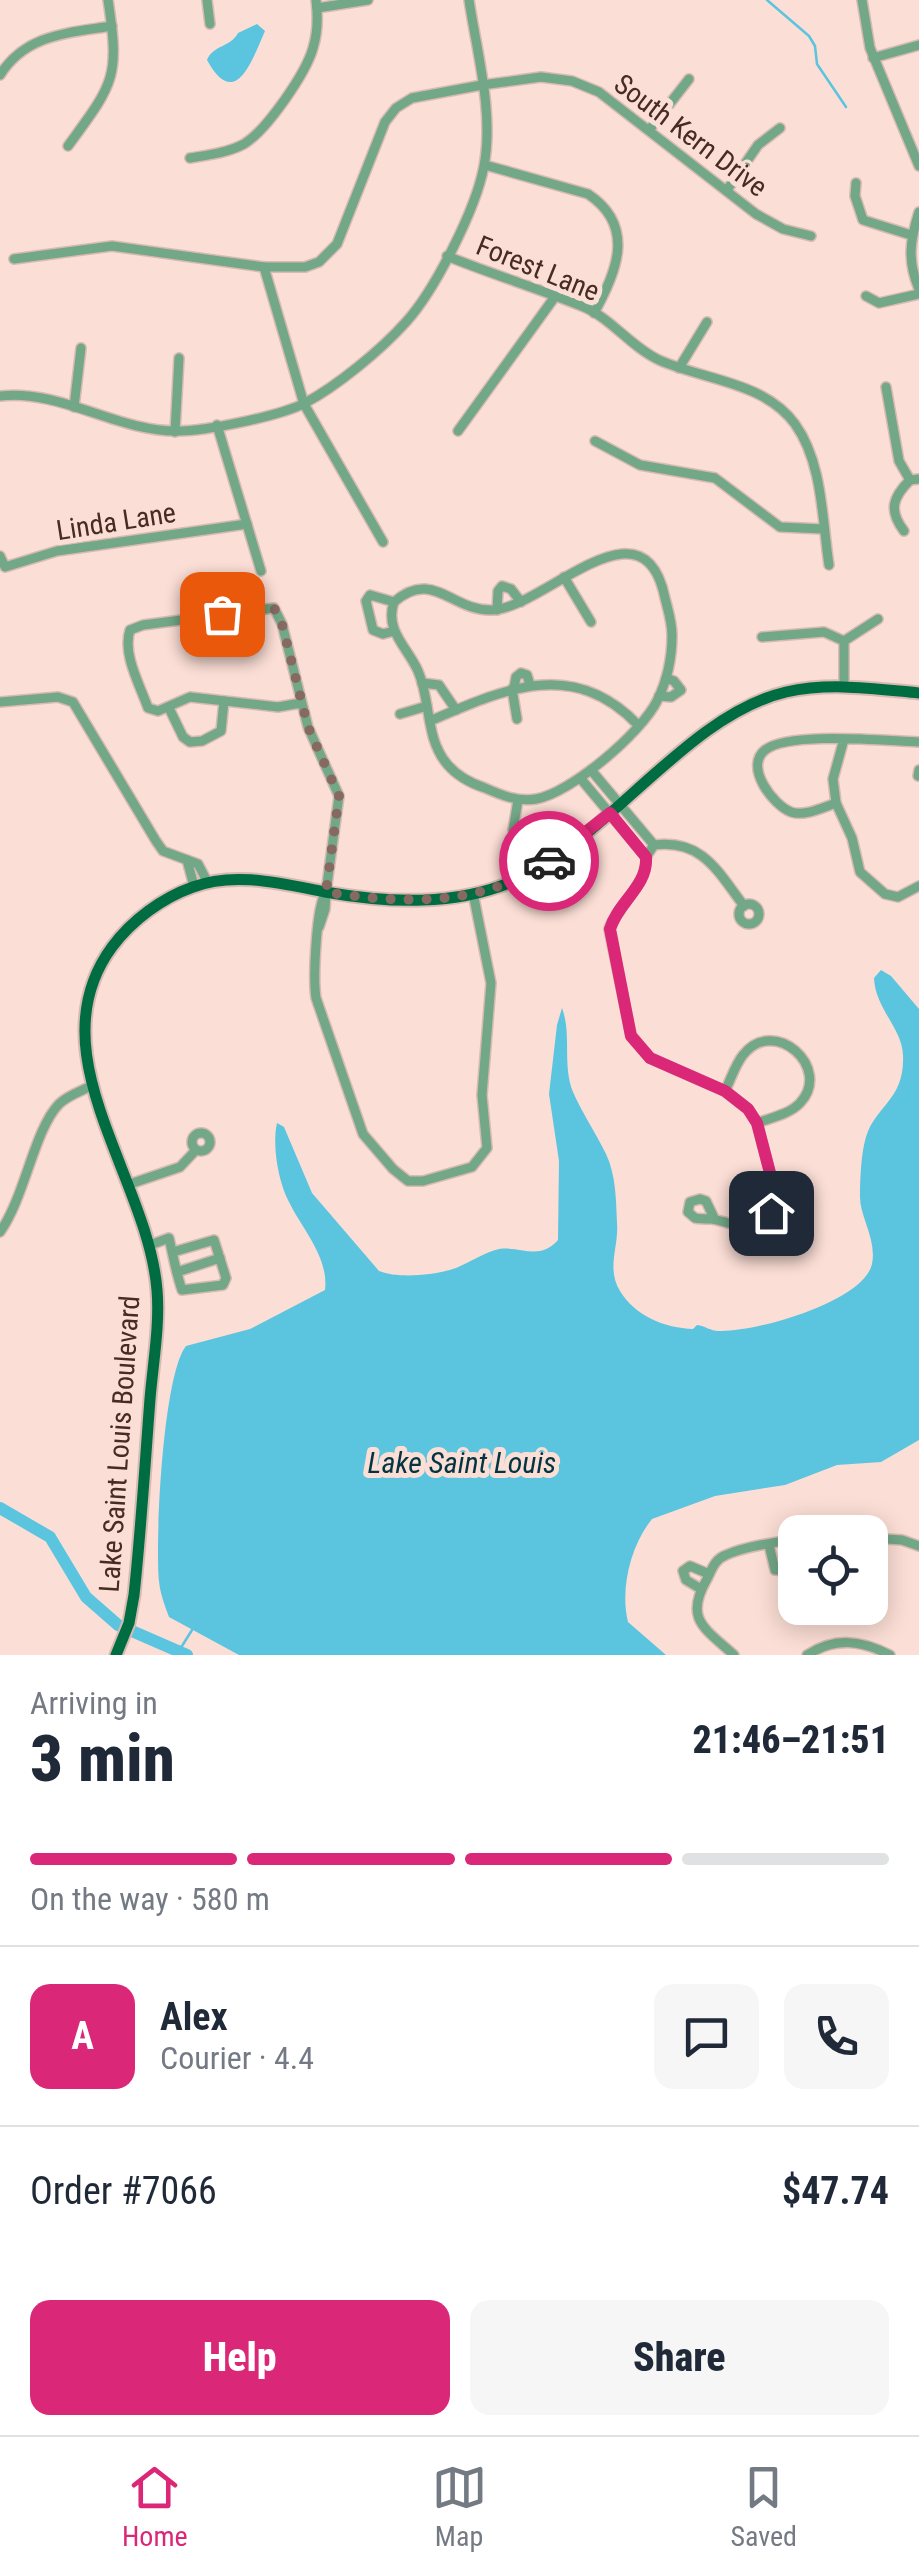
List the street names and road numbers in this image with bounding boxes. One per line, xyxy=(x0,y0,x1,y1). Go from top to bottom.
street label: South Kern Drive xyxy=(608,67,774,204)
street label: Forest Lane xyxy=(472,229,604,308)
street label: Linda Lane xyxy=(54,496,178,547)
street label: Lake Saint Louis Boulevard xyxy=(93,1295,146,1594)

